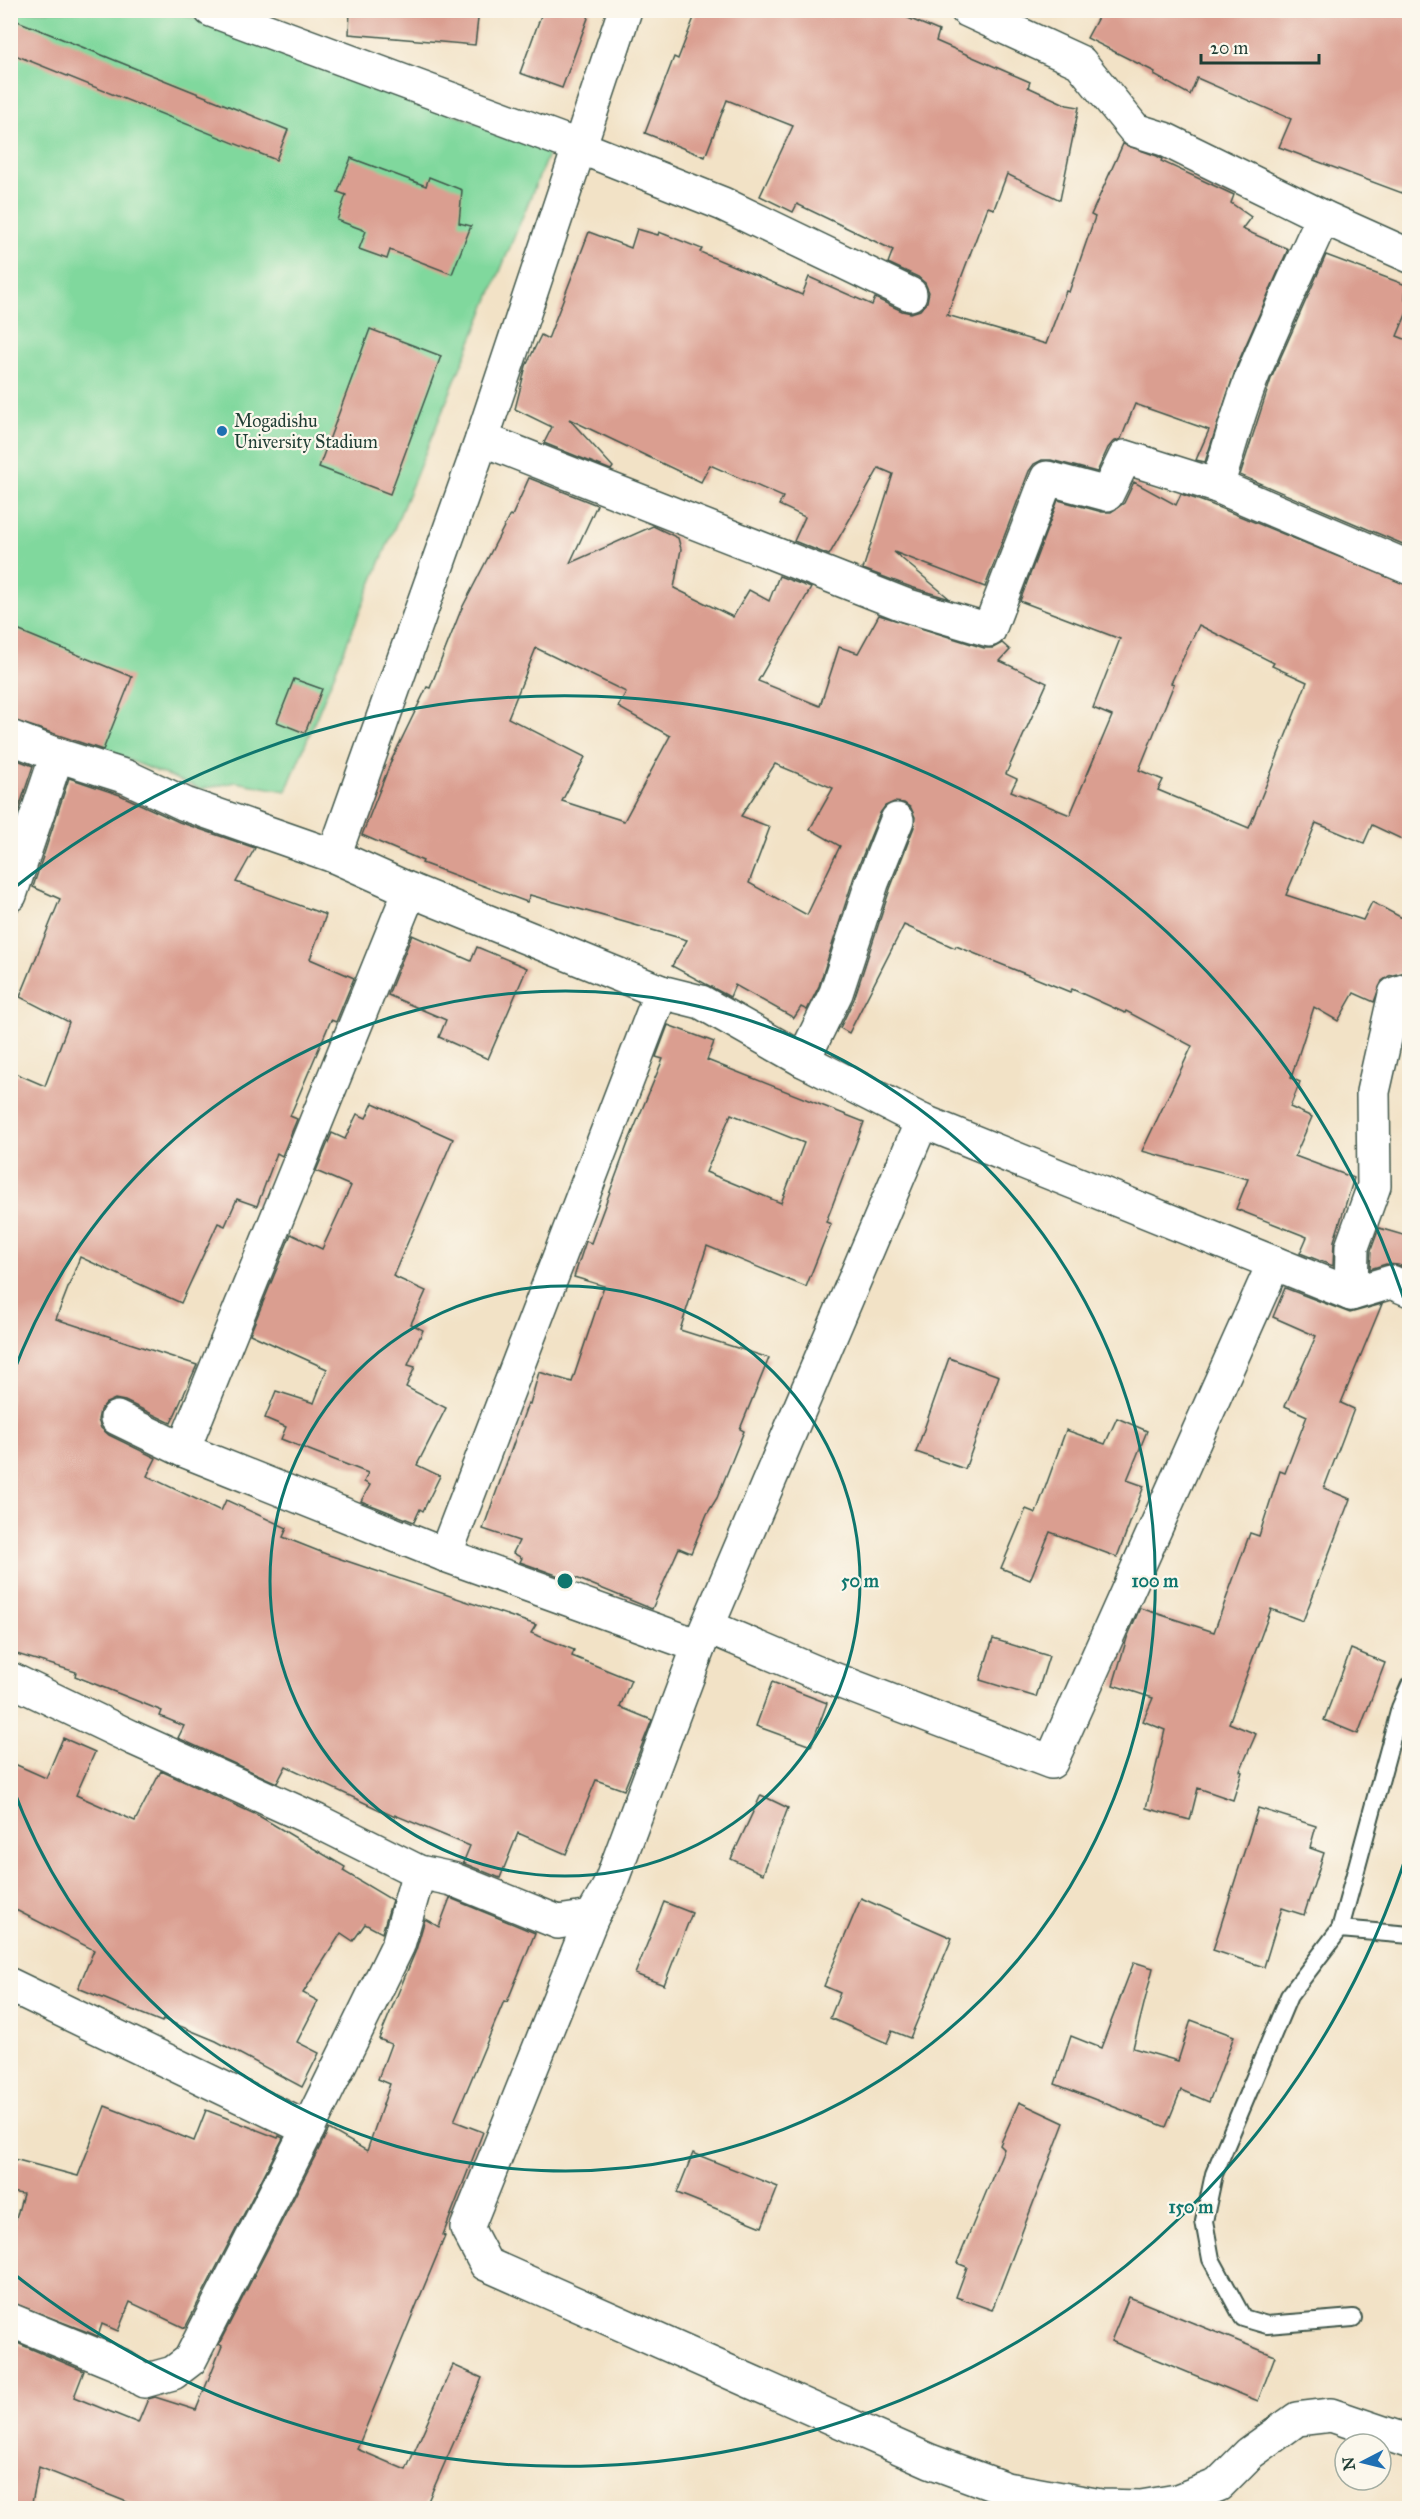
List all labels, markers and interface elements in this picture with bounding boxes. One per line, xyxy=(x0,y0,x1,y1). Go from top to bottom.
scale bar xyxy=(1201,27,1320,65)
text: 20 m xyxy=(1210,37,1248,59)
place label: Mogadishu University Stadium xyxy=(234,410,378,453)
marker: Mogadishu University Stadium xyxy=(215,424,229,438)
text: 50 m xyxy=(841,1570,880,1592)
text: 100 m xyxy=(1132,1570,1179,1592)
centre of rings xyxy=(555,1571,575,1591)
text: 150 m xyxy=(1169,2196,1214,2218)
north arrow xyxy=(1333,2432,1393,2492)
text: N xyxy=(1338,2455,1359,2472)

